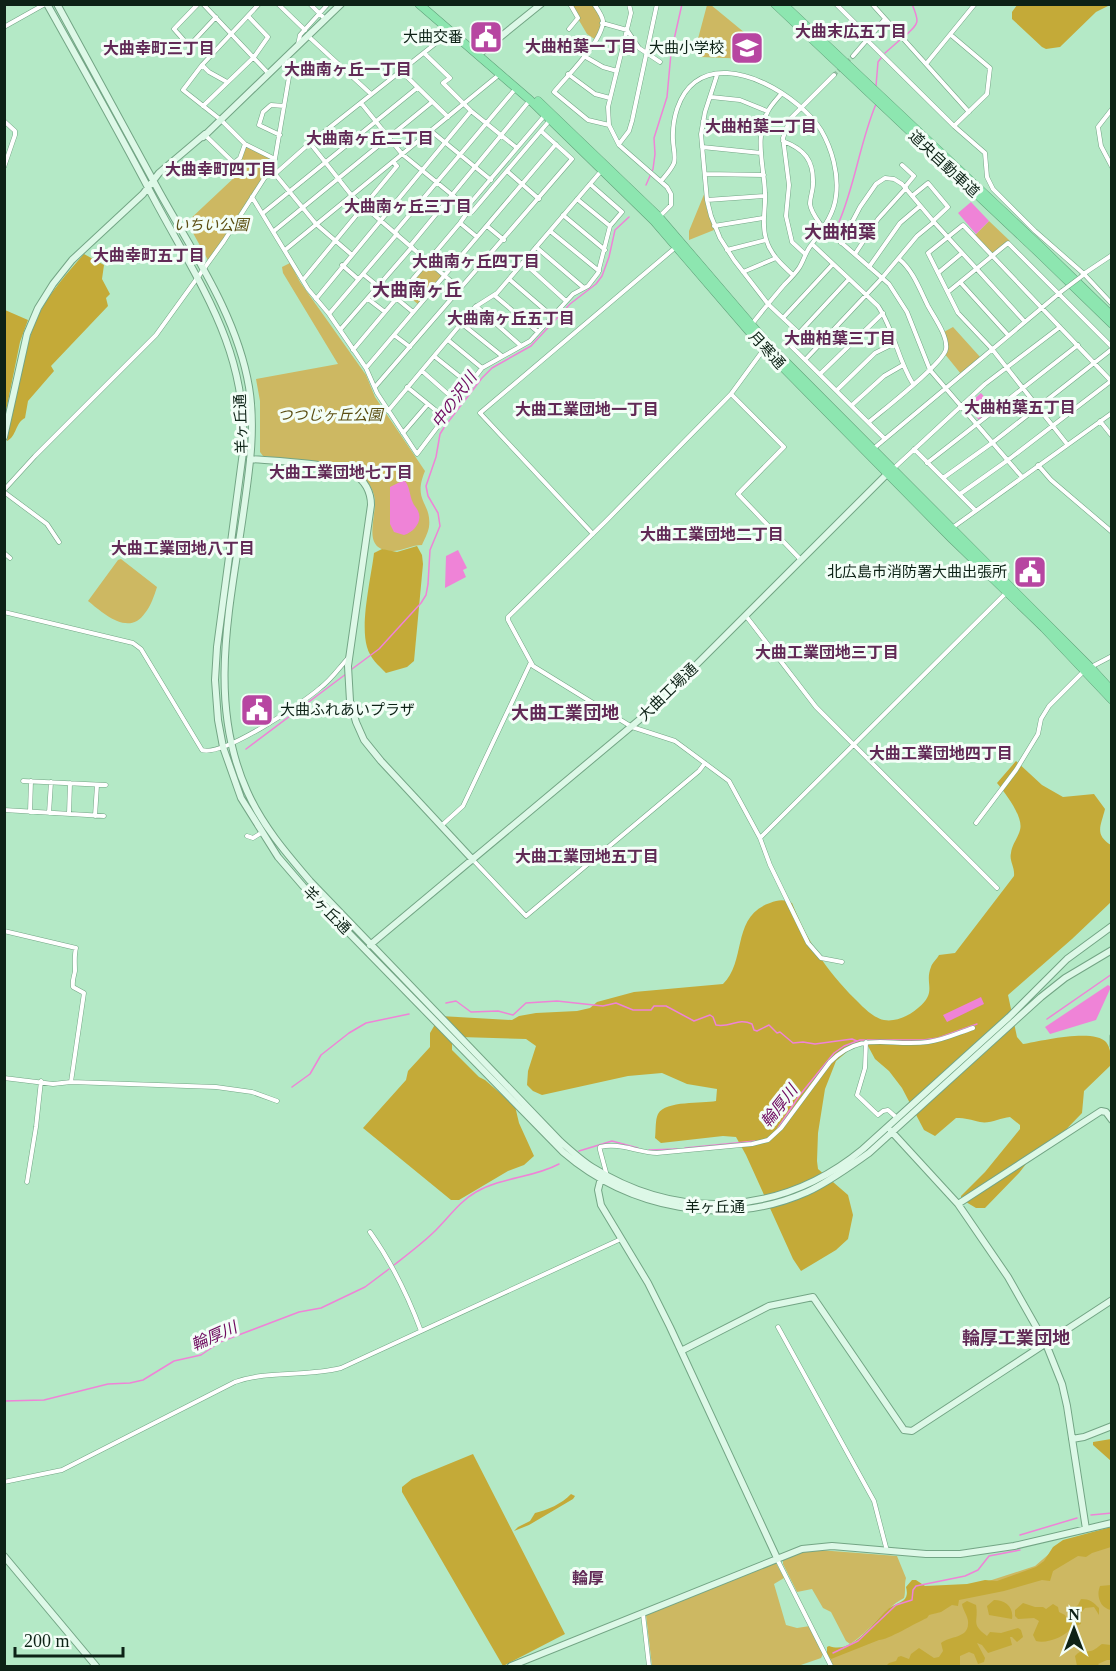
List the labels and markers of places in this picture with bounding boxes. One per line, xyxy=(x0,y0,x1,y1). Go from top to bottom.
public building icon: 大曲交番 xyxy=(468,19,504,55)
place label: 大曲交番 xyxy=(403,29,463,45)
school or university icon: 大曲小学校 xyxy=(729,30,765,66)
place label: 大曲小学校 xyxy=(649,40,724,56)
public building icon: 北広島市消防署大曲出張所 xyxy=(1012,554,1048,590)
place label: 北広島市消防署大曲出張所 xyxy=(827,563,1007,580)
public building icon: 大曲ふれあいプラザ xyxy=(239,692,275,728)
place label: 大曲ふれあいプラザ xyxy=(280,702,415,718)

